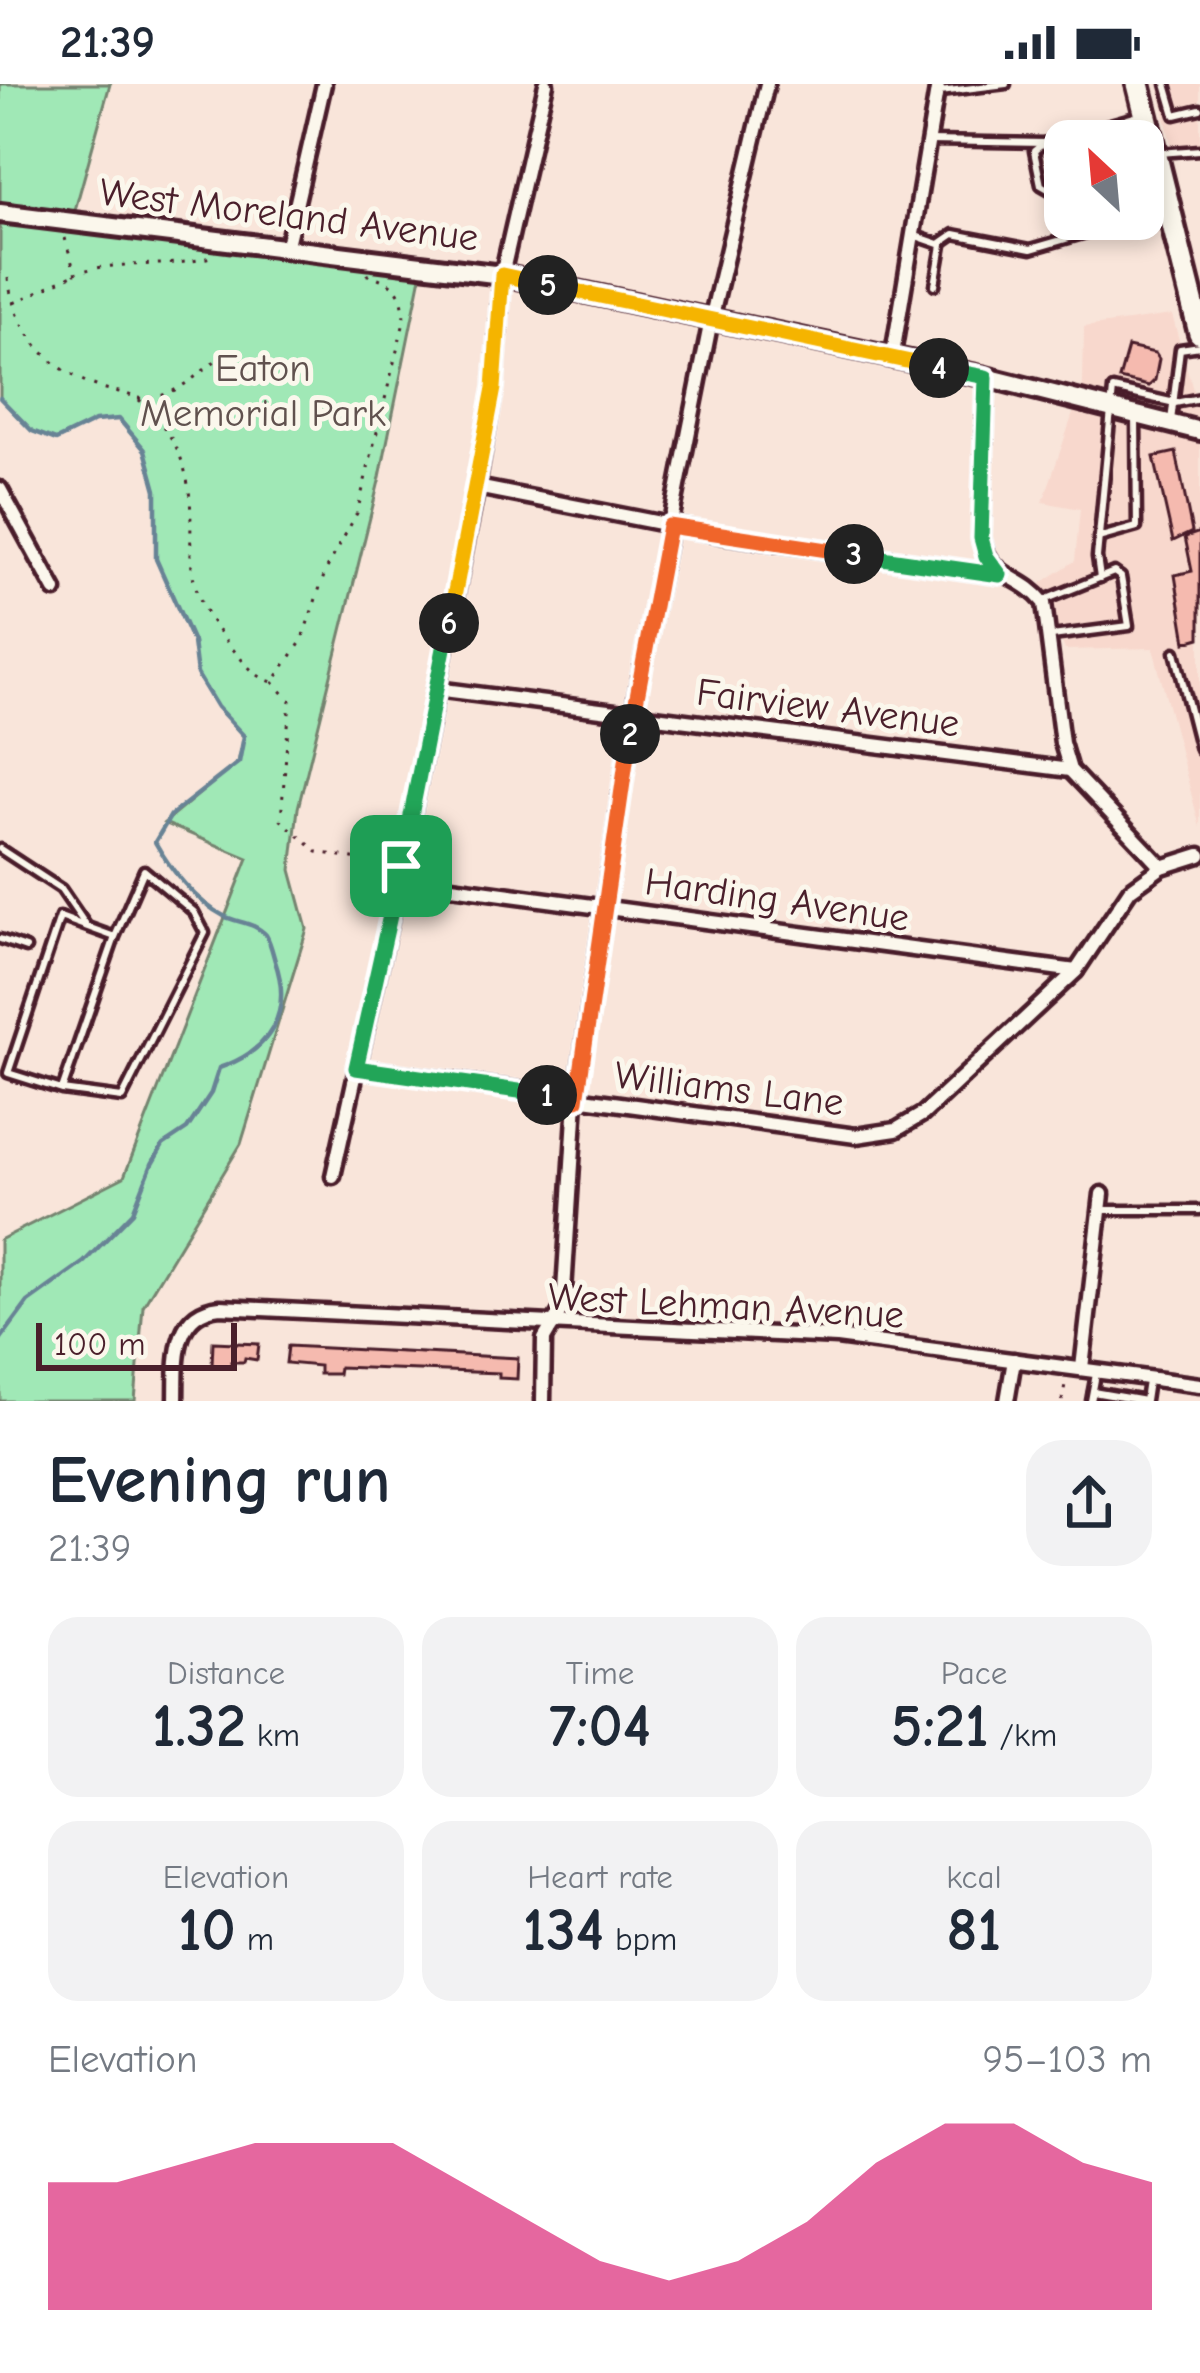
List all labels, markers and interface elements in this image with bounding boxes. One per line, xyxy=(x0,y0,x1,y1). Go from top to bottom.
text: 21:39 xyxy=(60,16,155,68)
north arrow xyxy=(1044,120,1164,240)
map controls xyxy=(1044,120,1164,240)
street label: West Moreland Avenue xyxy=(97,169,481,261)
pin: 5 xyxy=(518,255,578,315)
text: 5 xyxy=(539,266,557,304)
pin: 4 xyxy=(909,338,969,398)
park label: Eaton Memorial Park xyxy=(140,346,386,436)
text: 4 xyxy=(931,349,947,387)
pin: 3 xyxy=(824,524,884,584)
text: 3 xyxy=(846,535,862,573)
pin: 6 xyxy=(419,593,479,653)
text: 6 xyxy=(440,604,458,642)
street label: Fairview Avenue xyxy=(694,670,962,746)
pin: 2 xyxy=(600,704,660,764)
text: 2 xyxy=(622,715,638,753)
pin xyxy=(350,815,452,917)
icon: arrive xyxy=(368,833,434,899)
street label: Harding Avenue xyxy=(642,859,912,941)
street label: Williams Lane xyxy=(612,1053,846,1125)
pin: 1 xyxy=(517,1065,577,1125)
text: 1 xyxy=(541,1076,553,1114)
street label: West Lehman Avenue xyxy=(547,1274,905,1338)
scale bar xyxy=(36,1317,237,1370)
text: 100 m xyxy=(54,1325,146,1363)
button: share xyxy=(1026,1440,1152,1566)
text: Evening run xyxy=(48,1443,390,1519)
text: 21:39 xyxy=(48,1526,131,1571)
text: Distance xyxy=(167,1654,285,1692)
text: Time xyxy=(566,1654,634,1692)
text: Pace xyxy=(941,1654,1007,1692)
text: 1.32 xyxy=(152,1692,246,1761)
text: 7:04 xyxy=(549,1692,651,1761)
text: 5:21 xyxy=(891,1692,989,1761)
text: km xyxy=(246,1716,300,1754)
text: /km xyxy=(989,1716,1057,1754)
text: Elevation xyxy=(163,1858,289,1896)
text: Heart rate xyxy=(527,1858,673,1896)
text: kcal xyxy=(946,1858,1002,1896)
text: 10 xyxy=(178,1896,236,1965)
text: 134 xyxy=(523,1896,604,1965)
text: 81 xyxy=(947,1896,1001,1965)
text: m xyxy=(236,1920,274,1958)
text: bpm xyxy=(604,1920,677,1958)
text: Elevation xyxy=(48,2037,197,2082)
text: 95–103 m xyxy=(983,2037,1152,2082)

